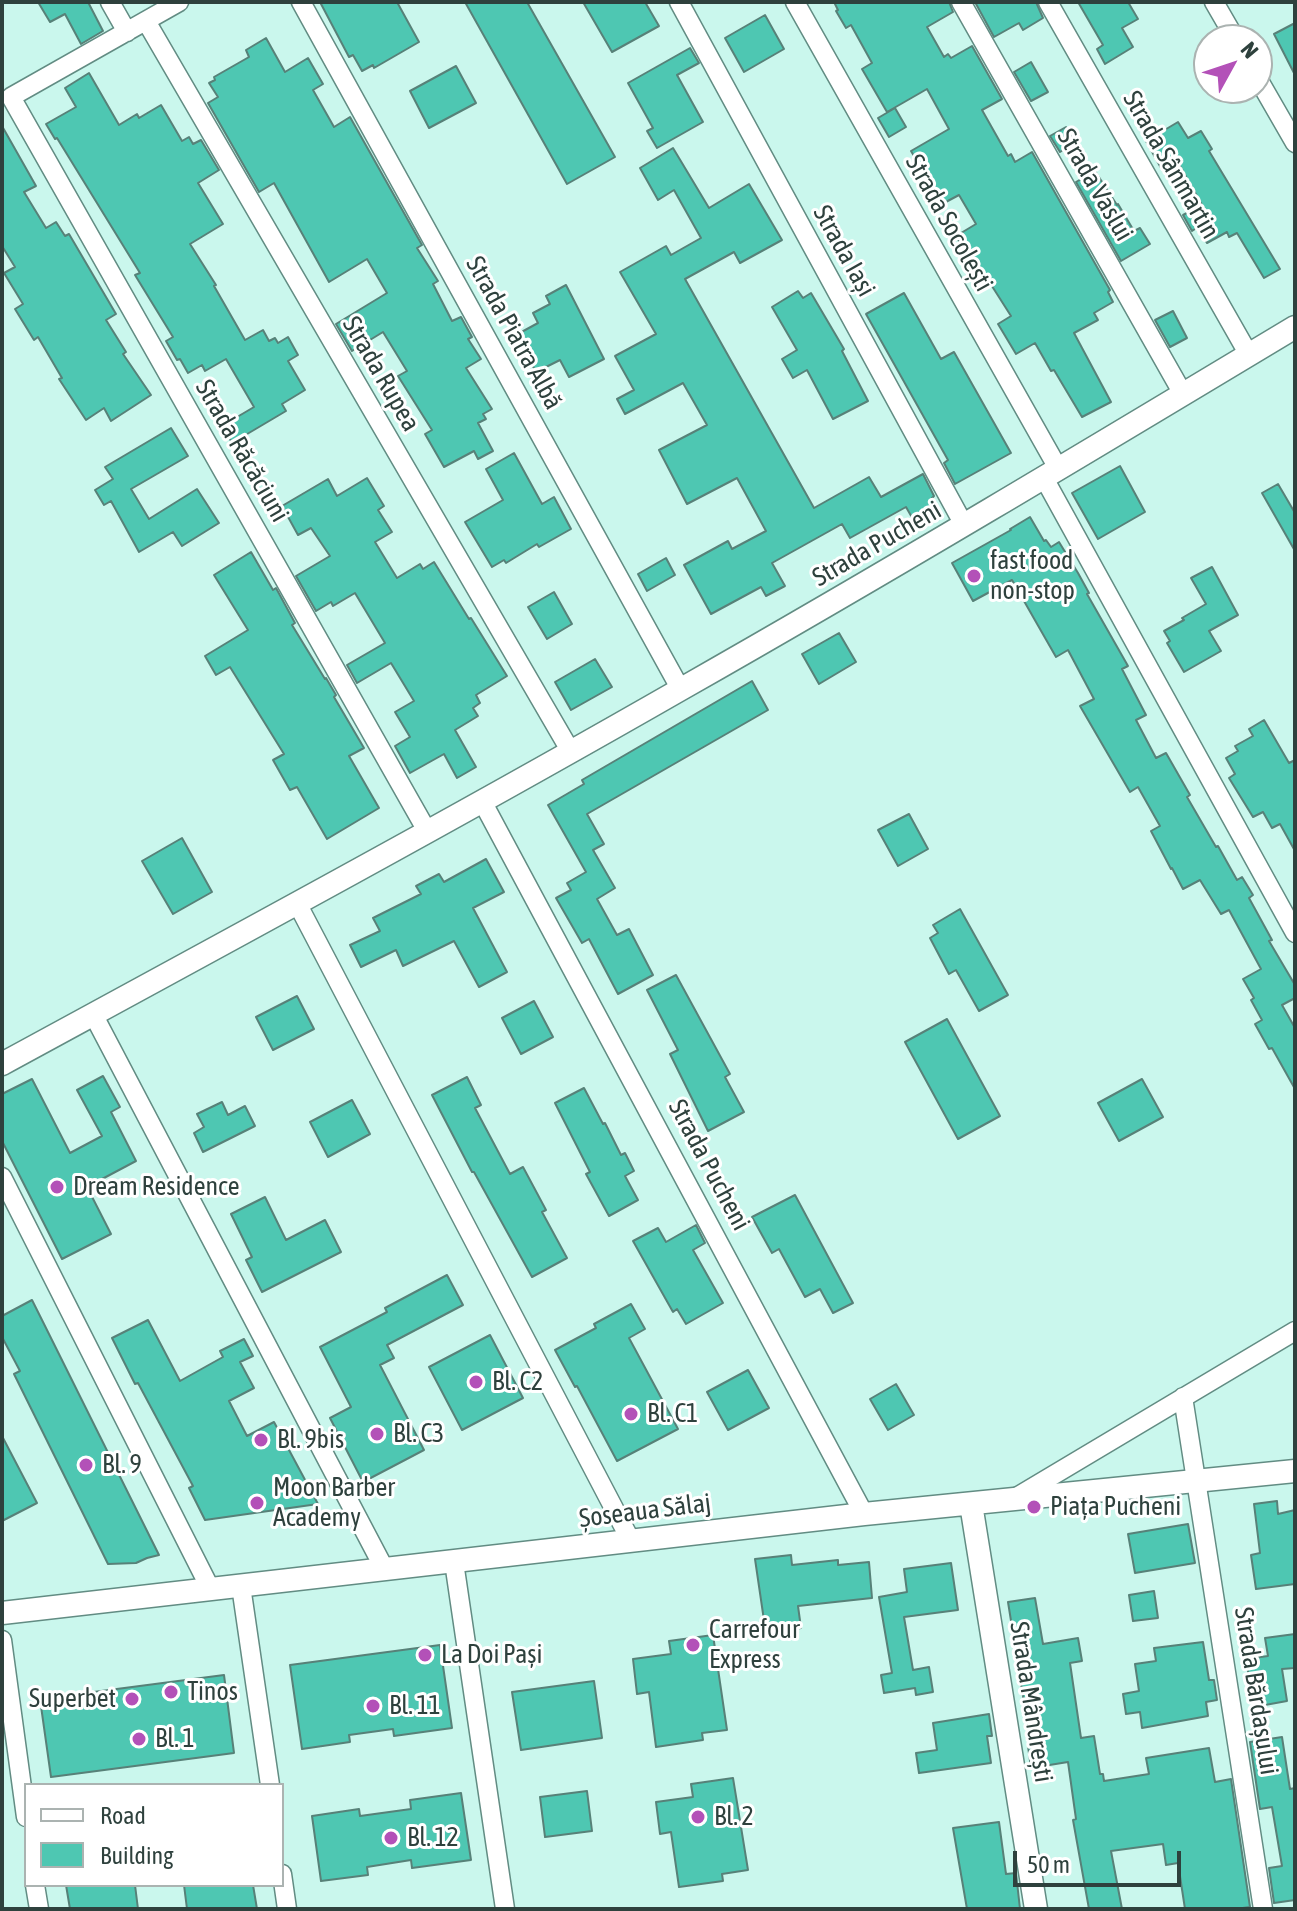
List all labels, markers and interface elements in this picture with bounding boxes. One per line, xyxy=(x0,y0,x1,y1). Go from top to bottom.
north arrow xyxy=(1193,24,1273,104)
text: N xyxy=(1236,37,1264,63)
street label: Strada Sânmartin xyxy=(1116,86,1226,244)
street label: Strada Vaslui xyxy=(1050,123,1140,247)
street label: Strada Socolești xyxy=(899,149,999,297)
street label: Strada Iași xyxy=(806,200,882,302)
street label: Strada Piatra Albă xyxy=(459,251,569,415)
street label: Strada Rupea xyxy=(336,311,426,437)
street label: Strada Răcăciuni xyxy=(189,374,295,528)
street label: Strada Pucheni xyxy=(807,495,947,593)
place label: fast food non-stop xyxy=(990,545,1075,606)
marker: fast food non-stop xyxy=(965,567,983,585)
street label: Strada Pucheni xyxy=(662,1094,756,1236)
place label: Dream Residence xyxy=(73,1171,240,1203)
marker: Dream Residence xyxy=(48,1178,66,1196)
place label: Bl. C2 xyxy=(492,1366,543,1398)
marker: Bl. C2 xyxy=(467,1373,485,1391)
place label: Bl. C1 xyxy=(647,1398,698,1430)
marker: Bl. C1 xyxy=(622,1405,640,1423)
place label: Bl. C3 xyxy=(393,1418,444,1450)
place label: Bl. 9bis xyxy=(277,1424,344,1456)
marker: Bl. C3 xyxy=(368,1425,386,1443)
marker: Bl. 9bis xyxy=(252,1431,270,1449)
place label: Bl. 9 xyxy=(102,1449,142,1481)
marker: Bl. 9 xyxy=(77,1456,95,1474)
place label: Moon Barber Academy xyxy=(273,1472,395,1534)
street label: Șoseaua Sălaj xyxy=(577,1487,713,1535)
place label: Piața Pucheni xyxy=(1050,1491,1181,1523)
marker: Moon Barber Academy xyxy=(248,1494,266,1512)
marker: Piața Pucheni xyxy=(1025,1498,1043,1516)
street label: Strada Bărdașului xyxy=(1227,1605,1285,1777)
place label: Carrefour Express xyxy=(709,1614,800,1676)
street label: Strada Mândrești xyxy=(1003,1619,1059,1785)
marker: Carrefour Express xyxy=(684,1636,702,1654)
place label: La Doi Pași xyxy=(441,1639,543,1671)
marker: La Doi Pași xyxy=(416,1646,434,1664)
place label: Tinos xyxy=(187,1676,238,1708)
place label: Superbet xyxy=(29,1683,116,1715)
marker: Tinos xyxy=(162,1683,180,1701)
marker: Superbet xyxy=(123,1690,141,1708)
place label: Bl. 11 xyxy=(389,1690,441,1722)
marker: Bl. 11 xyxy=(364,1697,382,1715)
place label: Bl. 1 xyxy=(155,1723,195,1755)
marker: Bl. 1 xyxy=(130,1730,148,1748)
legend xyxy=(24,1783,284,1887)
place label: Bl. 2 xyxy=(714,1801,754,1833)
text: Road xyxy=(100,1802,146,1829)
marker: Bl. 2 xyxy=(689,1808,707,1826)
place label: Bl. 12 xyxy=(407,1822,459,1854)
marker: Bl. 12 xyxy=(382,1829,400,1847)
scale bar xyxy=(1017,1835,1185,1885)
text: Building xyxy=(100,1842,173,1869)
text: 50 m xyxy=(1027,1851,1070,1878)

